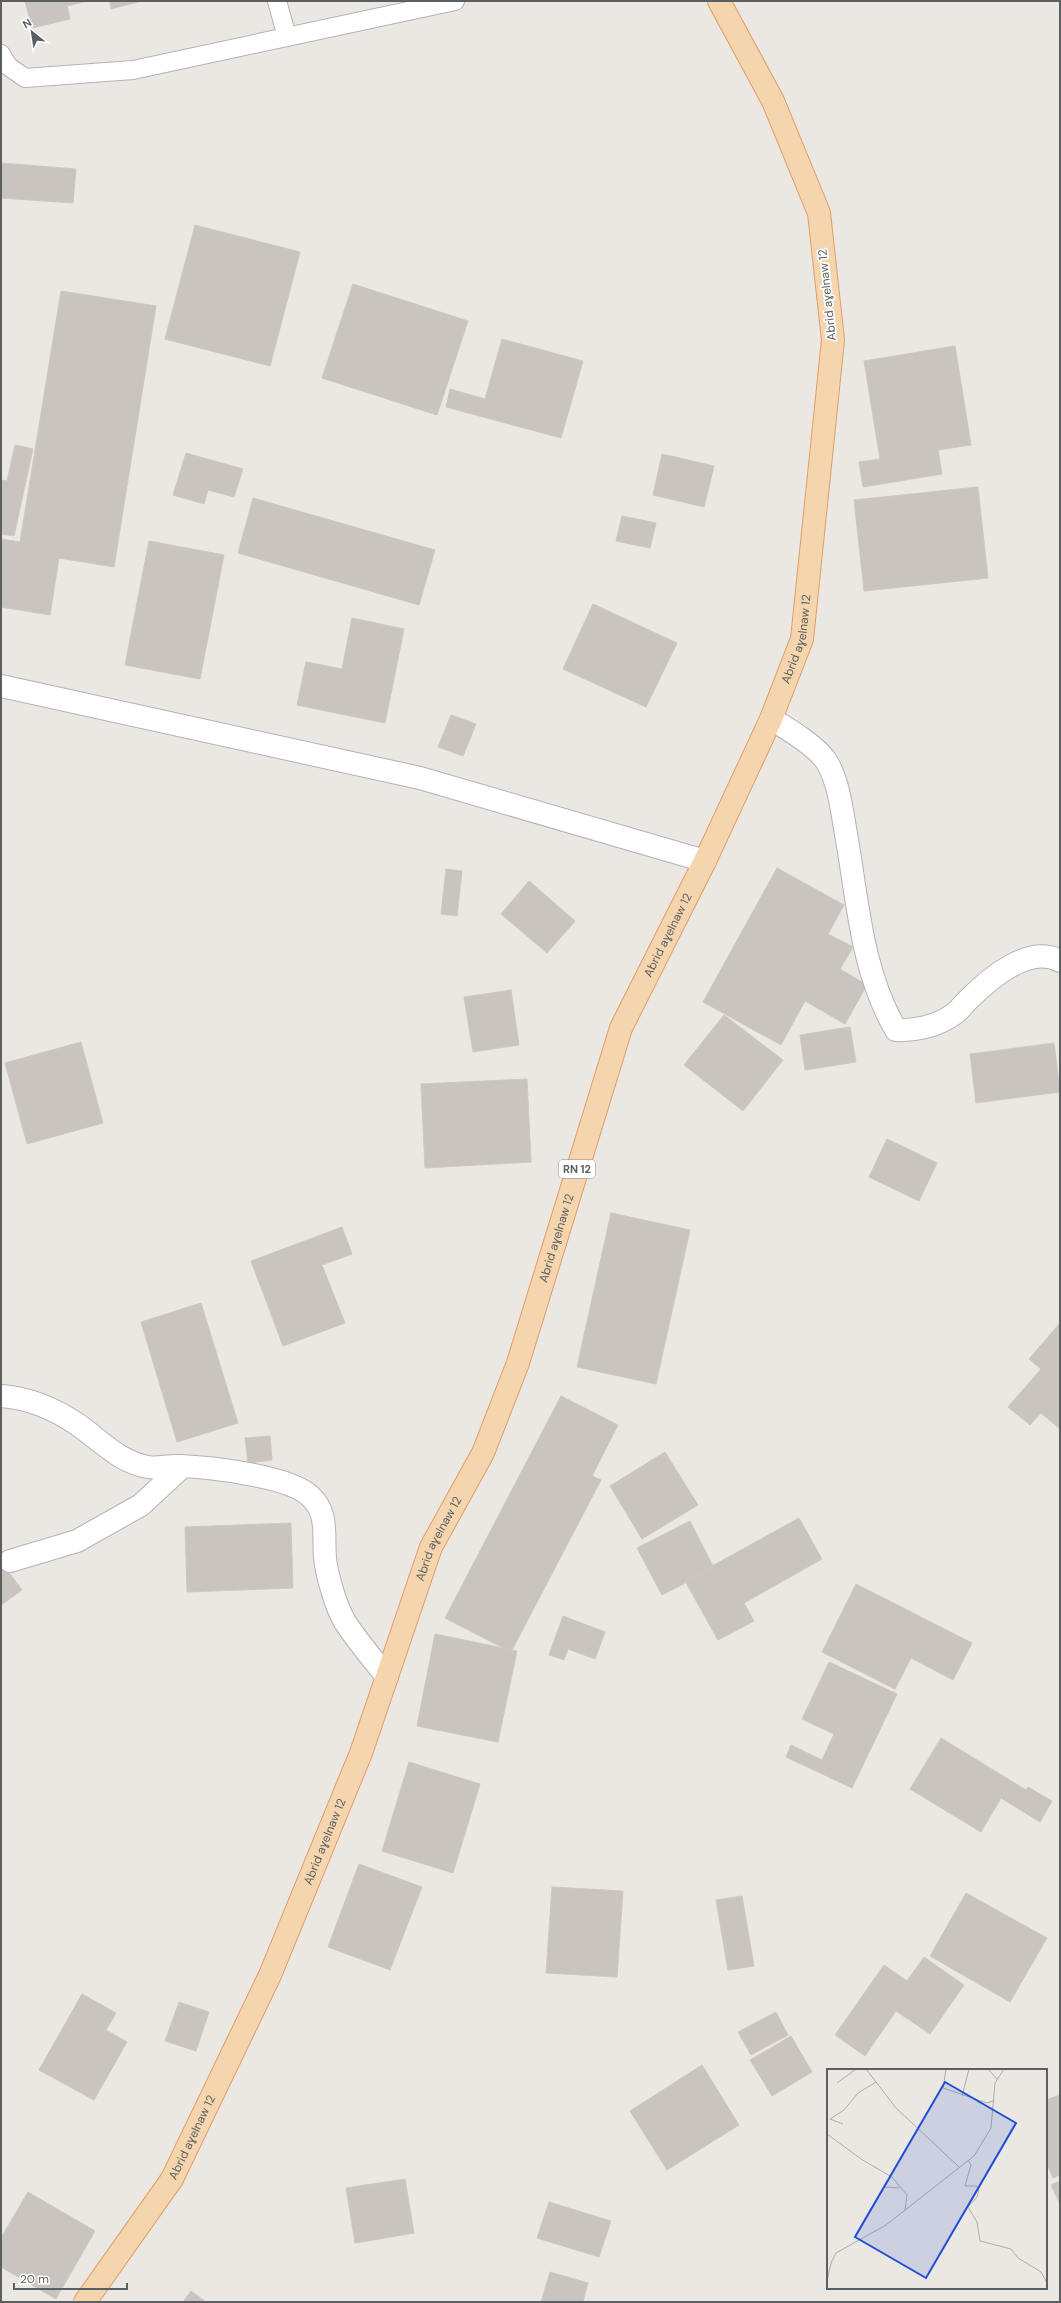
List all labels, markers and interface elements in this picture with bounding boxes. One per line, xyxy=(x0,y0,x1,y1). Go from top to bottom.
north arrow xyxy=(12,12,52,52)
text: N xyxy=(20,15,34,31)
street label: Abrid aɣelnaw 12 xyxy=(814,248,840,342)
street label: Abrid aɣelnaw 12 xyxy=(777,594,815,686)
street label: Abrid aɣelnaw 12 xyxy=(640,890,696,980)
road number: RN 12 xyxy=(559,1160,595,1178)
street label: Abrid aɣelnaw 12 xyxy=(535,1192,578,1285)
street label: Abrid aɣelnaw 12 xyxy=(412,1494,465,1583)
street label: Abrid aɣelnaw 12 xyxy=(300,1796,349,1887)
inset map xyxy=(827,2069,1047,2289)
street label: Abrid aɣelnaw 12 xyxy=(165,2092,219,2182)
scale bar xyxy=(14,2265,127,2291)
text: 20 m xyxy=(20,2271,49,2287)

